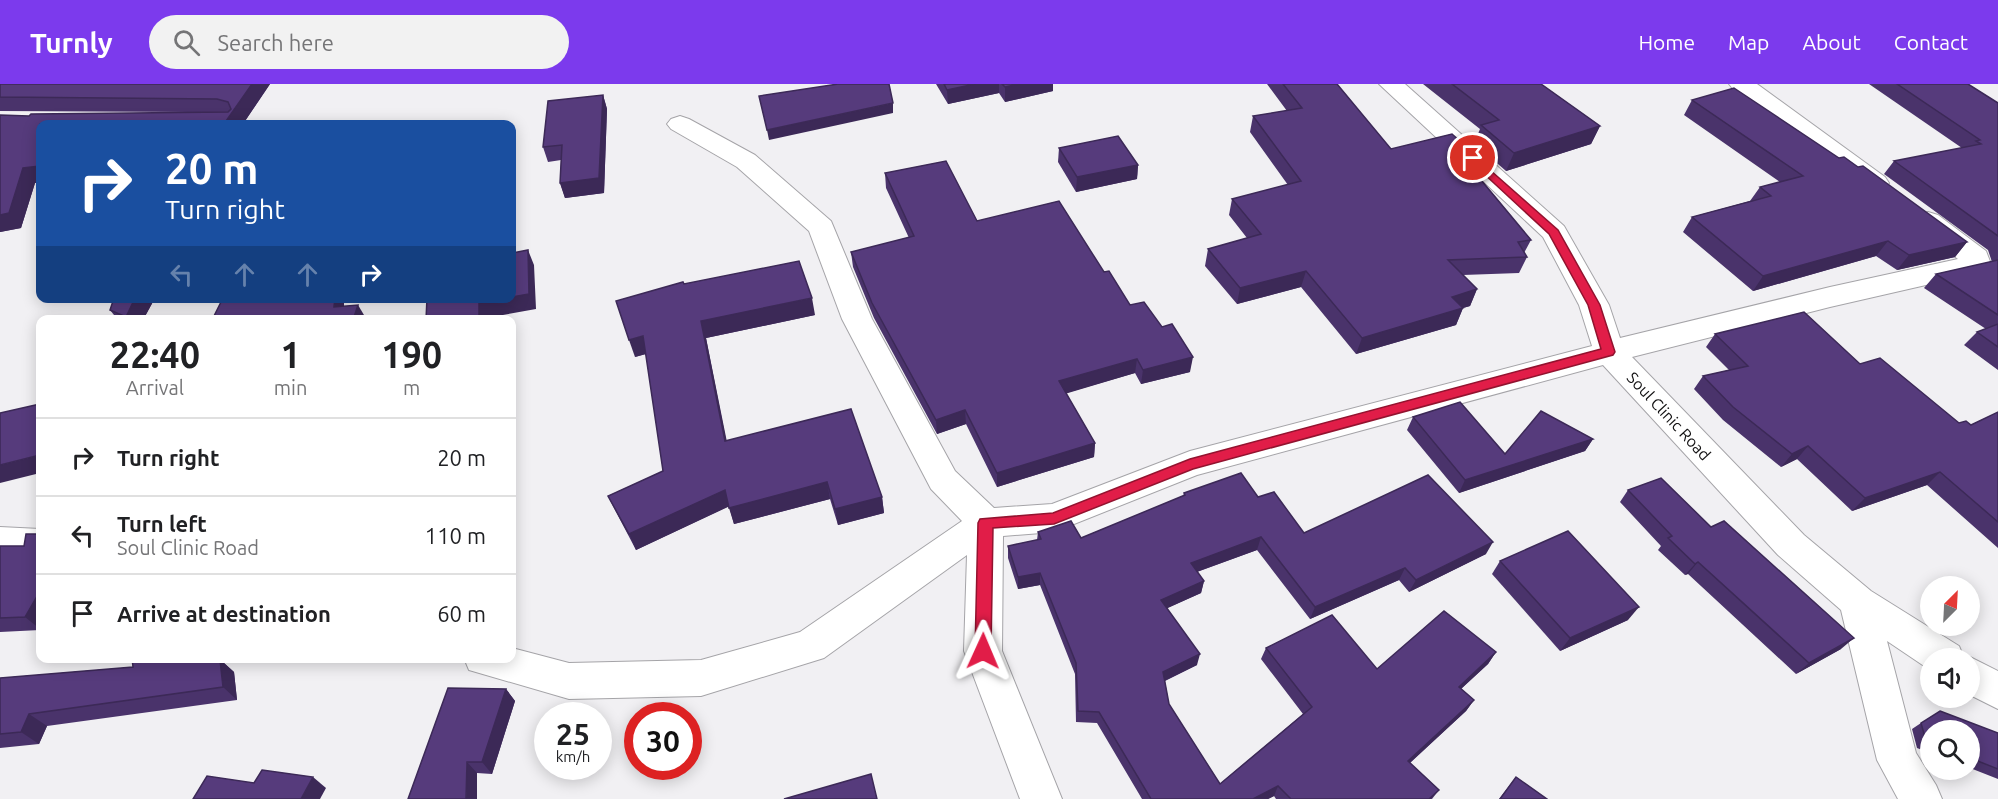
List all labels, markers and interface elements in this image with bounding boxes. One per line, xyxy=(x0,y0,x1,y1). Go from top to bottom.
search box xyxy=(149,15,569,69)
icon: search xyxy=(170,26,203,59)
text: Turnly xyxy=(30,27,113,58)
text: Search here xyxy=(218,30,334,55)
text: Home xyxy=(1638,30,1695,54)
text: Map xyxy=(1728,30,1769,54)
text: About xyxy=(1802,30,1861,54)
text: Contact xyxy=(1894,30,1968,54)
pin xyxy=(1447,132,1498,183)
icon: arrive xyxy=(1456,141,1489,174)
icon: right xyxy=(66,144,144,222)
text: 20 m xyxy=(165,145,259,192)
text: Turn right xyxy=(165,194,285,224)
icon: left xyxy=(165,258,198,291)
icon: ahead xyxy=(228,258,261,291)
icon: ahead xyxy=(291,258,324,291)
icon: right xyxy=(354,258,387,291)
text: 22:40 xyxy=(110,334,200,375)
text: 1 xyxy=(280,334,301,375)
text: 190 xyxy=(381,334,442,375)
street label: Soul Clinic Road xyxy=(1624,368,1714,464)
text: Arrival xyxy=(126,376,184,399)
text: min xyxy=(274,376,307,399)
text: m xyxy=(403,376,420,399)
icon: right xyxy=(66,441,99,474)
text: Turn right xyxy=(117,445,219,470)
text: 20 m xyxy=(437,445,486,470)
text: Turn left xyxy=(117,511,207,536)
icon: left xyxy=(66,519,99,552)
text: 110 m xyxy=(425,523,486,548)
text: Soul Clinic Road xyxy=(117,536,259,559)
north arrow xyxy=(1920,576,1980,636)
map controls xyxy=(1920,576,1980,780)
icon: arrive xyxy=(66,597,99,630)
text: Arrive at destination xyxy=(117,601,331,626)
text: 60 m xyxy=(437,601,486,626)
position arrow xyxy=(951,619,1015,683)
button: sound xyxy=(1920,648,1980,708)
speed limit sign: 30 xyxy=(624,702,702,780)
text: 25 xyxy=(556,717,590,751)
button: search xyxy=(1920,720,1980,780)
text: km/h xyxy=(556,748,590,765)

